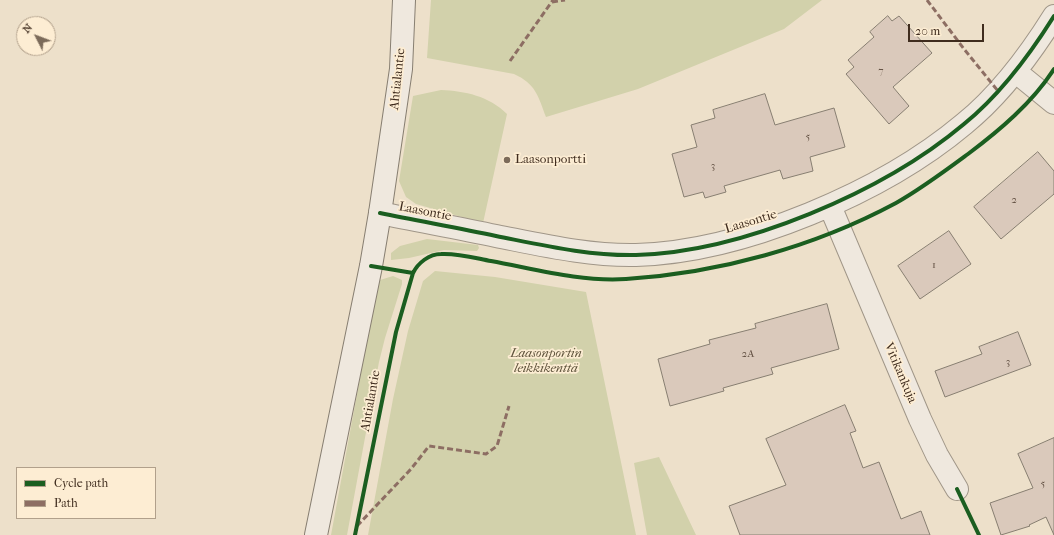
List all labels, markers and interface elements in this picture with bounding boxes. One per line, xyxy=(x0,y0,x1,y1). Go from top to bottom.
north arrow xyxy=(16,16,56,56)
scale bar xyxy=(910,16,986,42)
text: N xyxy=(20,21,35,36)
text: 20 m xyxy=(915,24,940,38)
street label: Ahtialantie xyxy=(387,47,409,111)
house number: 7 xyxy=(878,64,884,78)
house number: 5 xyxy=(806,130,810,144)
place label: Laasonportti xyxy=(515,152,586,168)
marker: Laasonportti xyxy=(502,155,512,165)
house number: 3 xyxy=(711,159,715,173)
house number: 2 xyxy=(1011,193,1017,207)
street label: Laasontie xyxy=(397,199,453,225)
street label: Laasontie xyxy=(723,207,779,237)
house number: 1 xyxy=(932,258,936,272)
street label: Vitikankuja xyxy=(880,340,920,406)
park label: Laasonportin leikkikenttä xyxy=(510,346,582,377)
house number: 2A xyxy=(742,347,754,361)
house number: 3 xyxy=(1006,355,1010,369)
street label: Ahtialantie xyxy=(358,369,384,433)
legend xyxy=(16,467,156,519)
text: Cycle path xyxy=(54,476,108,490)
house number: 5 xyxy=(1041,477,1045,491)
text: Path xyxy=(54,496,78,510)

